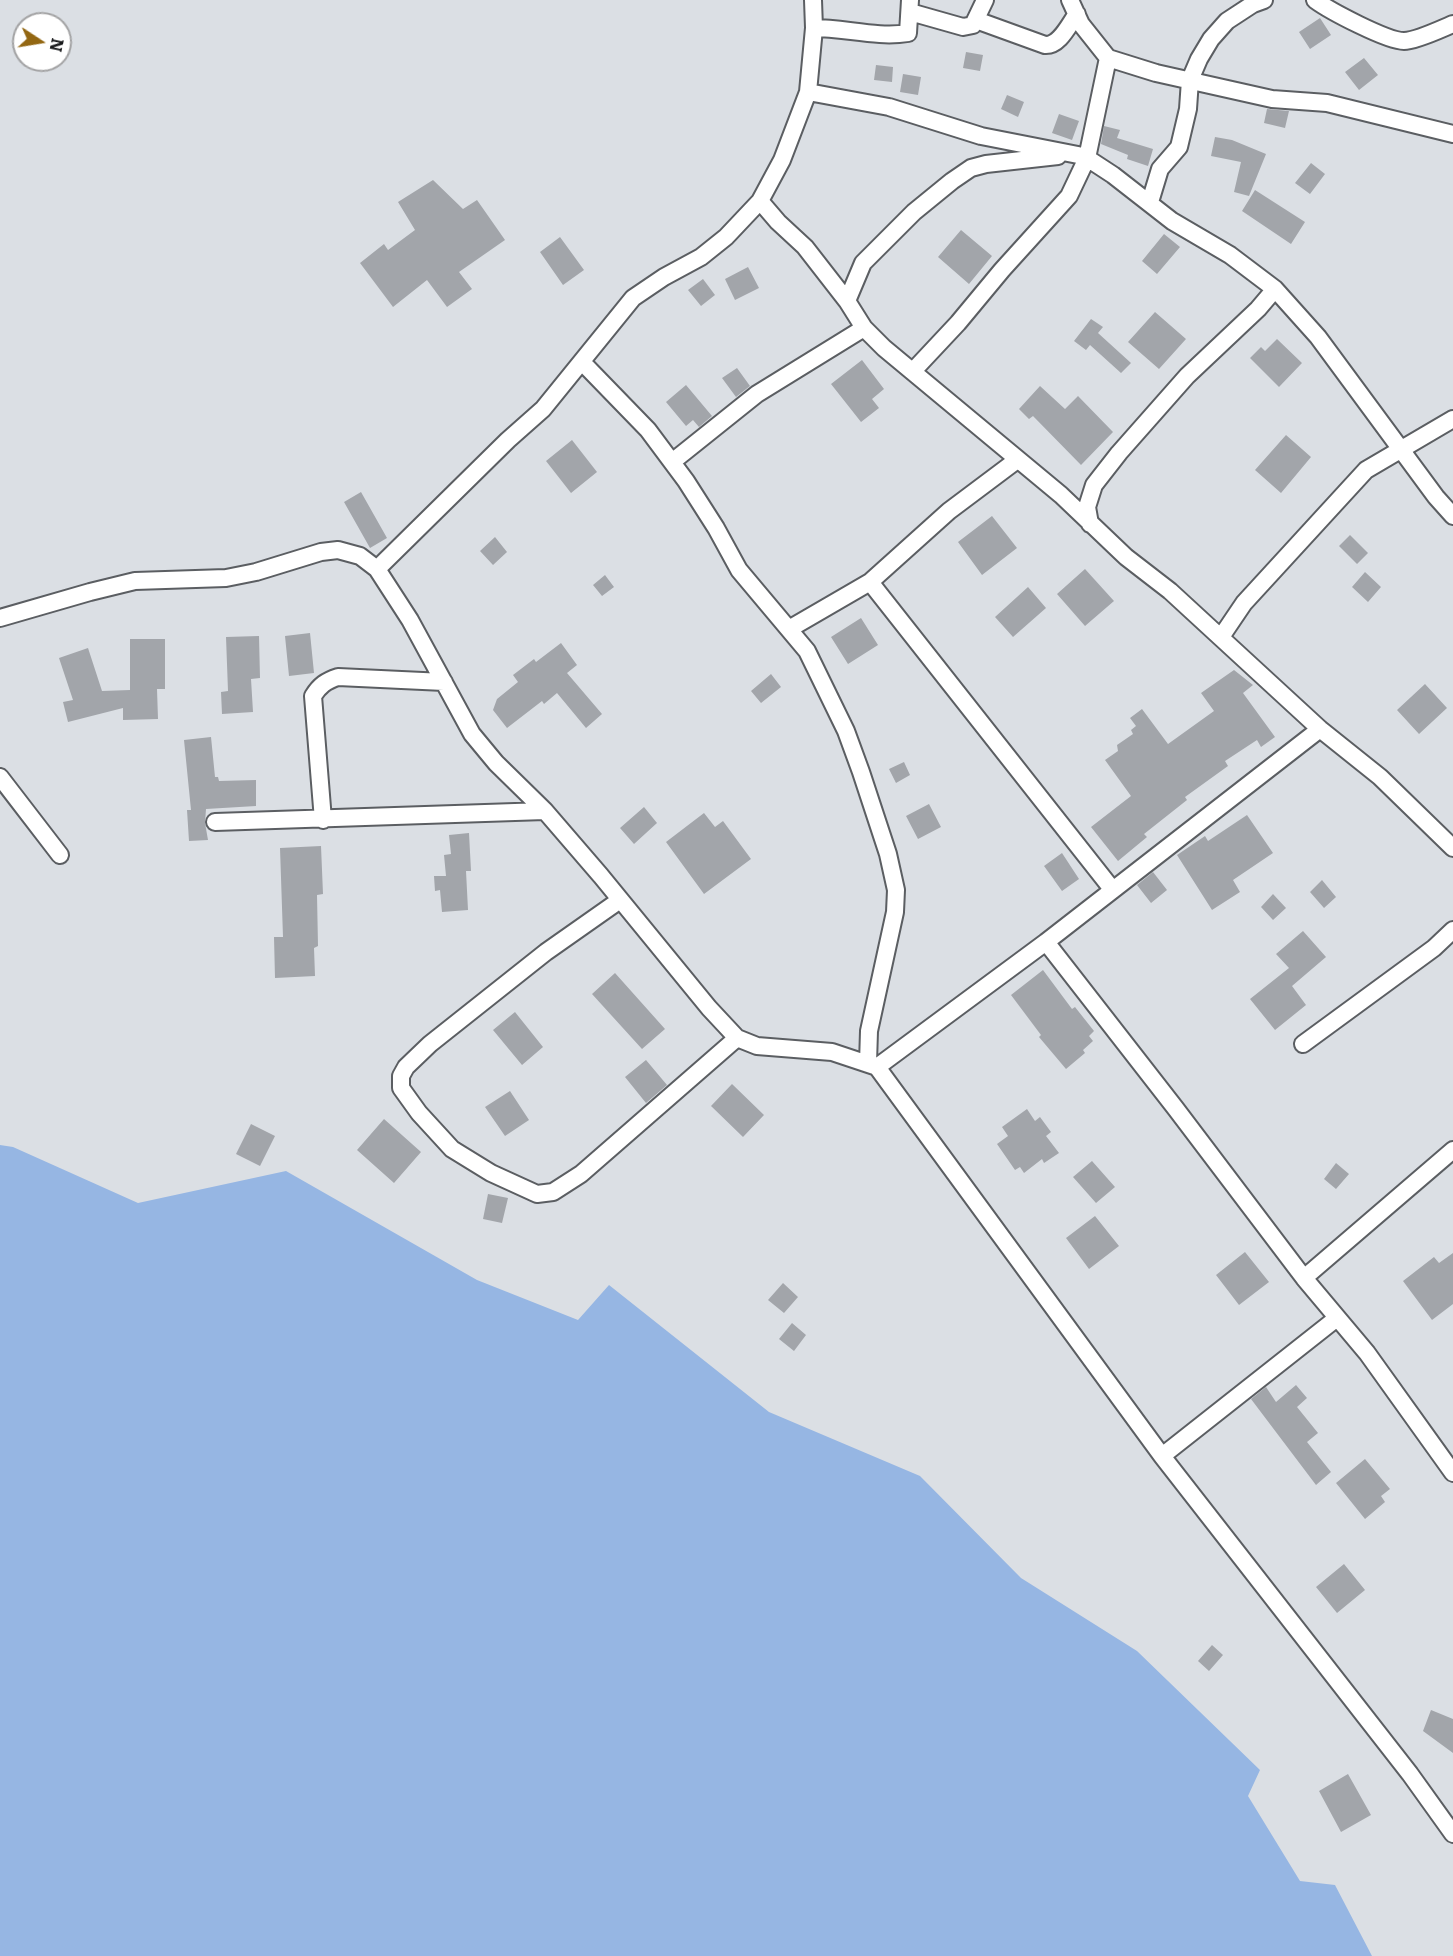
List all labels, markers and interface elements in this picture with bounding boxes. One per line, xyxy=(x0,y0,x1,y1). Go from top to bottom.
north arrow xyxy=(12,12,72,72)
text: N xyxy=(45,36,71,54)

